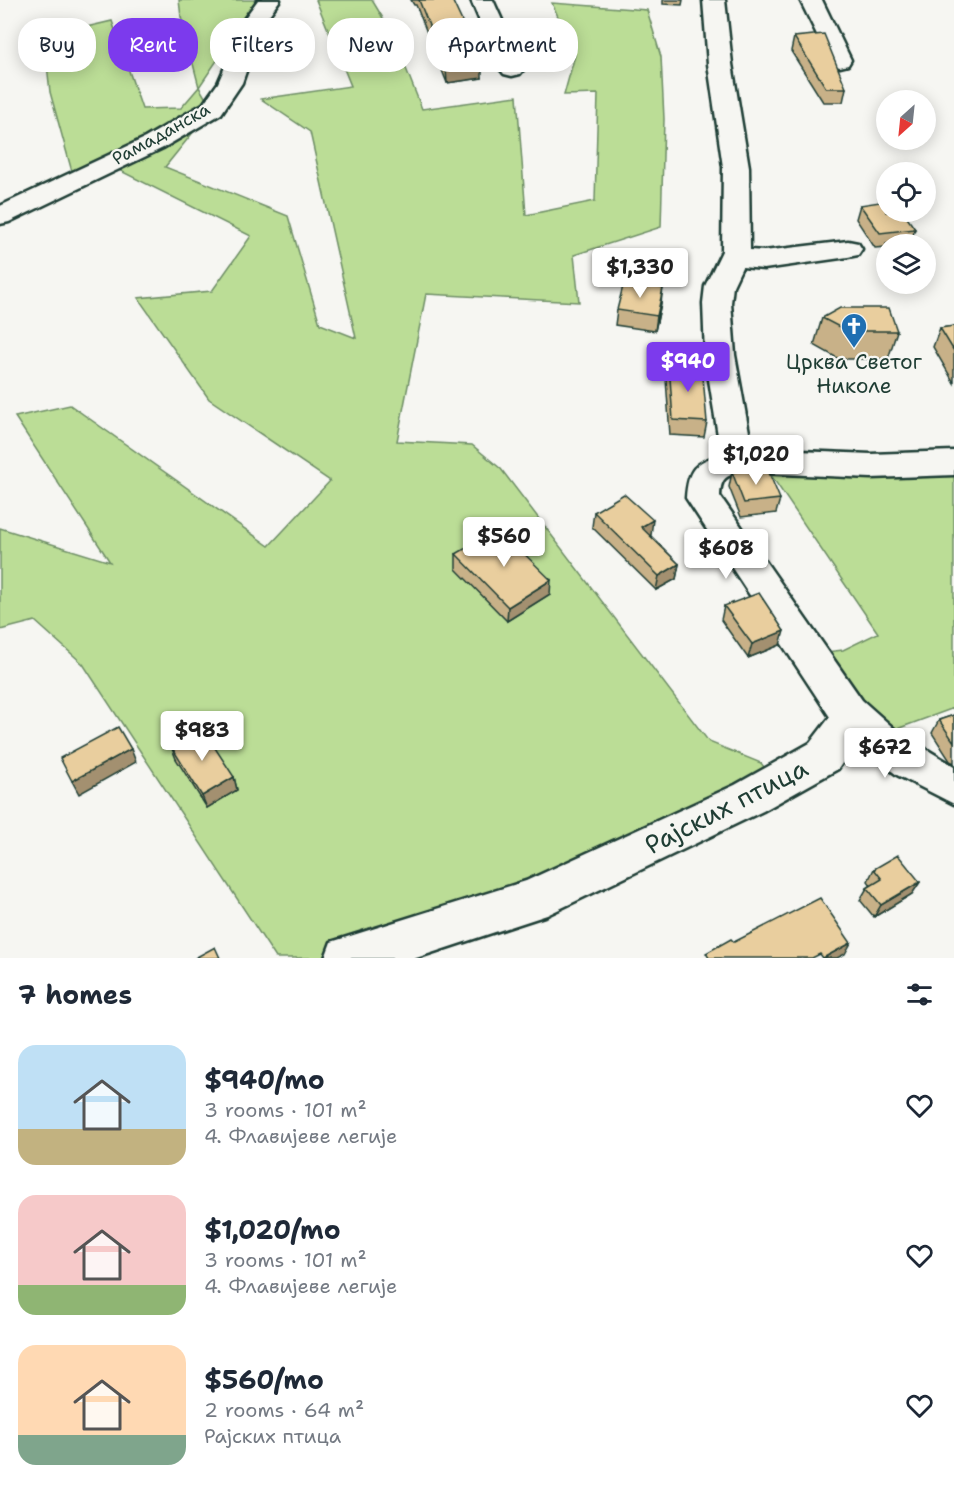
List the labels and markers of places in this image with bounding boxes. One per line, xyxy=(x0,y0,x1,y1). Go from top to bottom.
pin: $1,330 xyxy=(591,248,689,299)
church icon: Црква Светог Николе xyxy=(839,311,869,349)
pin: $940 xyxy=(652,342,724,393)
place label: Црква Светог Николе xyxy=(786,348,923,400)
pin: $1,020 xyxy=(707,435,805,486)
pin: $560 xyxy=(468,517,540,568)
pin: $608 xyxy=(690,529,762,580)
pin: $983 xyxy=(166,711,238,762)
pin: $672 xyxy=(849,728,921,779)

